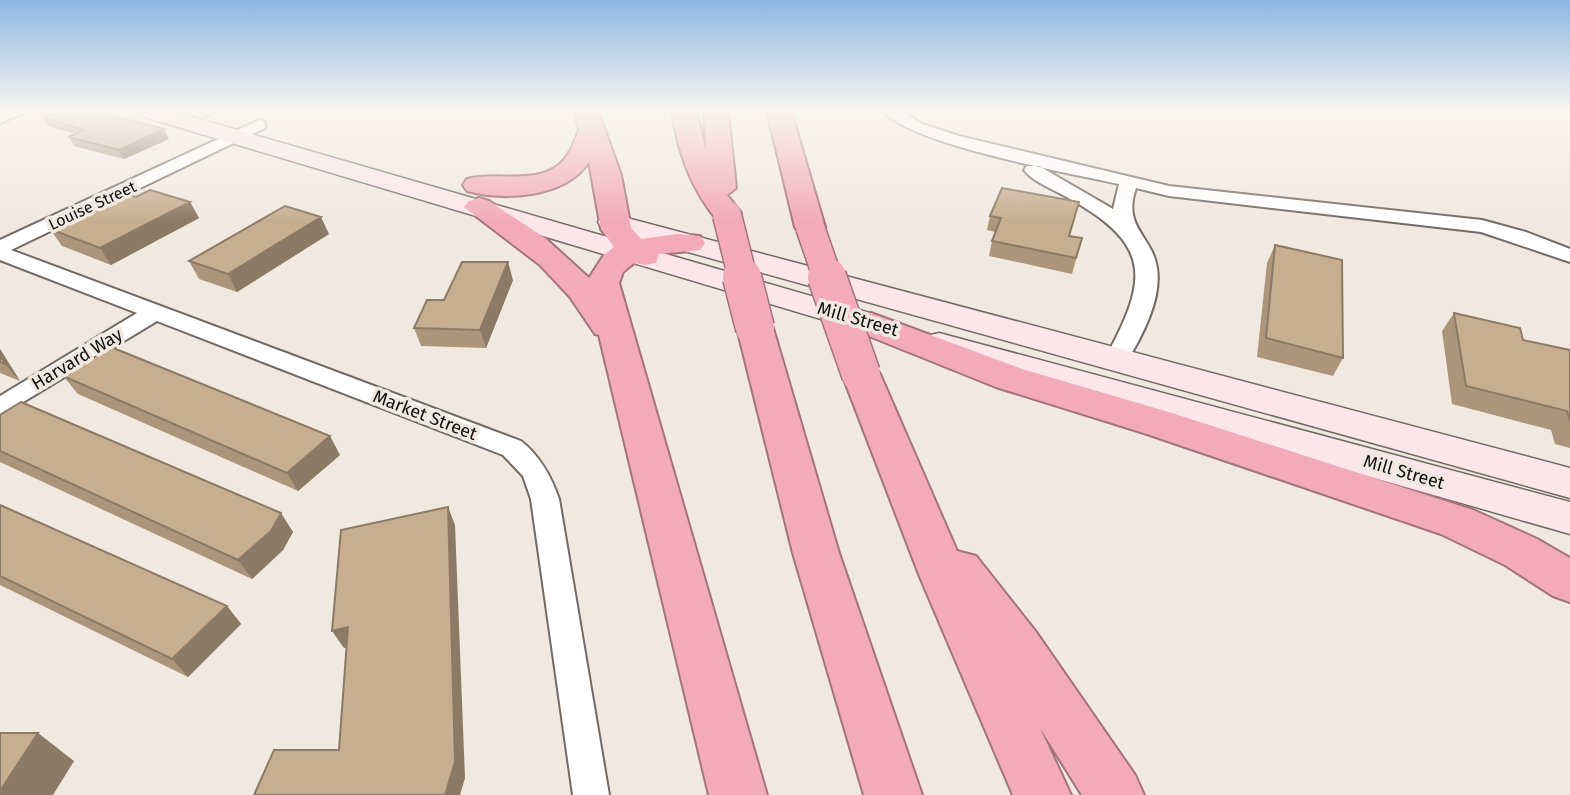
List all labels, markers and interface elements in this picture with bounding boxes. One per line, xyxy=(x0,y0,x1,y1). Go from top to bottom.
street label: Louise Street xyxy=(45,177,139,234)
street label: Mill Street xyxy=(815,297,902,341)
street label: Harvard Way xyxy=(28,323,126,395)
street label: Market Street xyxy=(370,385,481,445)
street label: Mill Street xyxy=(1361,450,1448,494)

